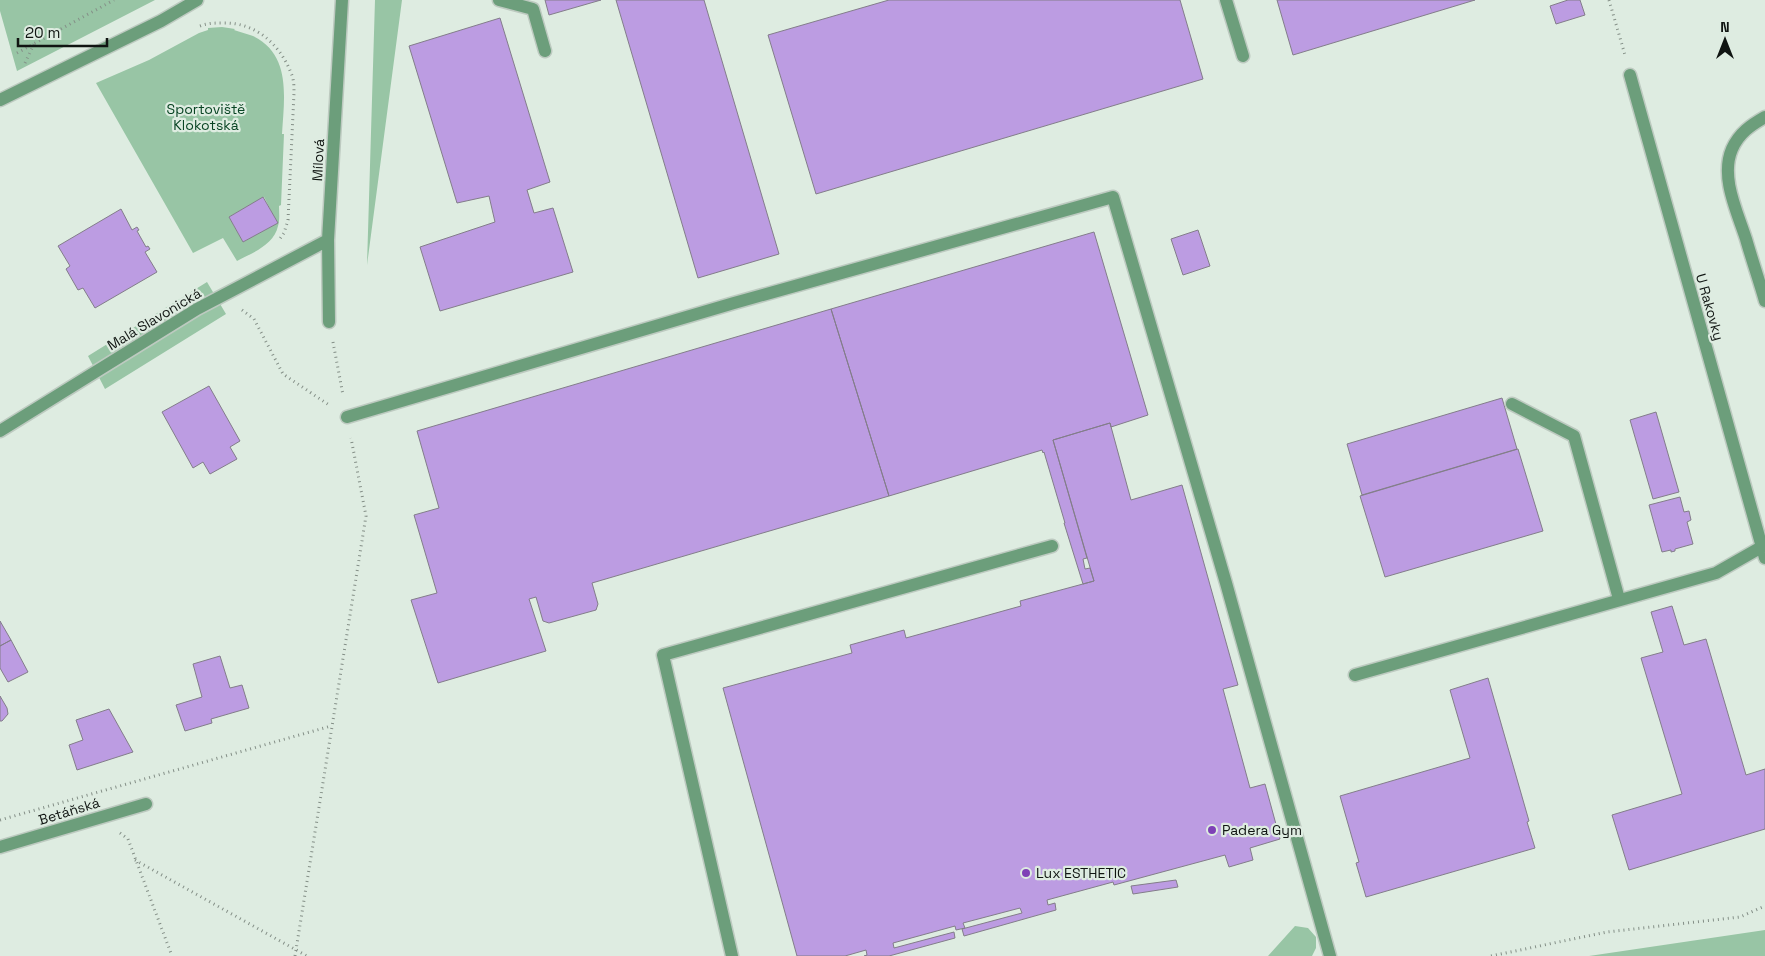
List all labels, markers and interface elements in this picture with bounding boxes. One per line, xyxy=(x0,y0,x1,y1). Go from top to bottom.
scale bar xyxy=(18,15,106,47)
north arrow xyxy=(1700,15,1750,65)
text: N xyxy=(1720,18,1730,36)
text: 20 m xyxy=(25,23,60,42)
park label: Sportoviště Klokotská xyxy=(167,100,245,134)
street label: Mílová xyxy=(308,138,328,182)
street label: U Rakovky xyxy=(1692,271,1728,343)
street label: Malá Slavonická xyxy=(104,284,204,354)
street label: Betáňská xyxy=(36,793,102,829)
place label: Padera Gym xyxy=(1222,821,1302,839)
marker: Padera Gym xyxy=(1206,824,1218,836)
place label: Lux ESTHETIC xyxy=(1036,864,1126,882)
marker: Lux ESTHETIC xyxy=(1020,867,1032,879)

